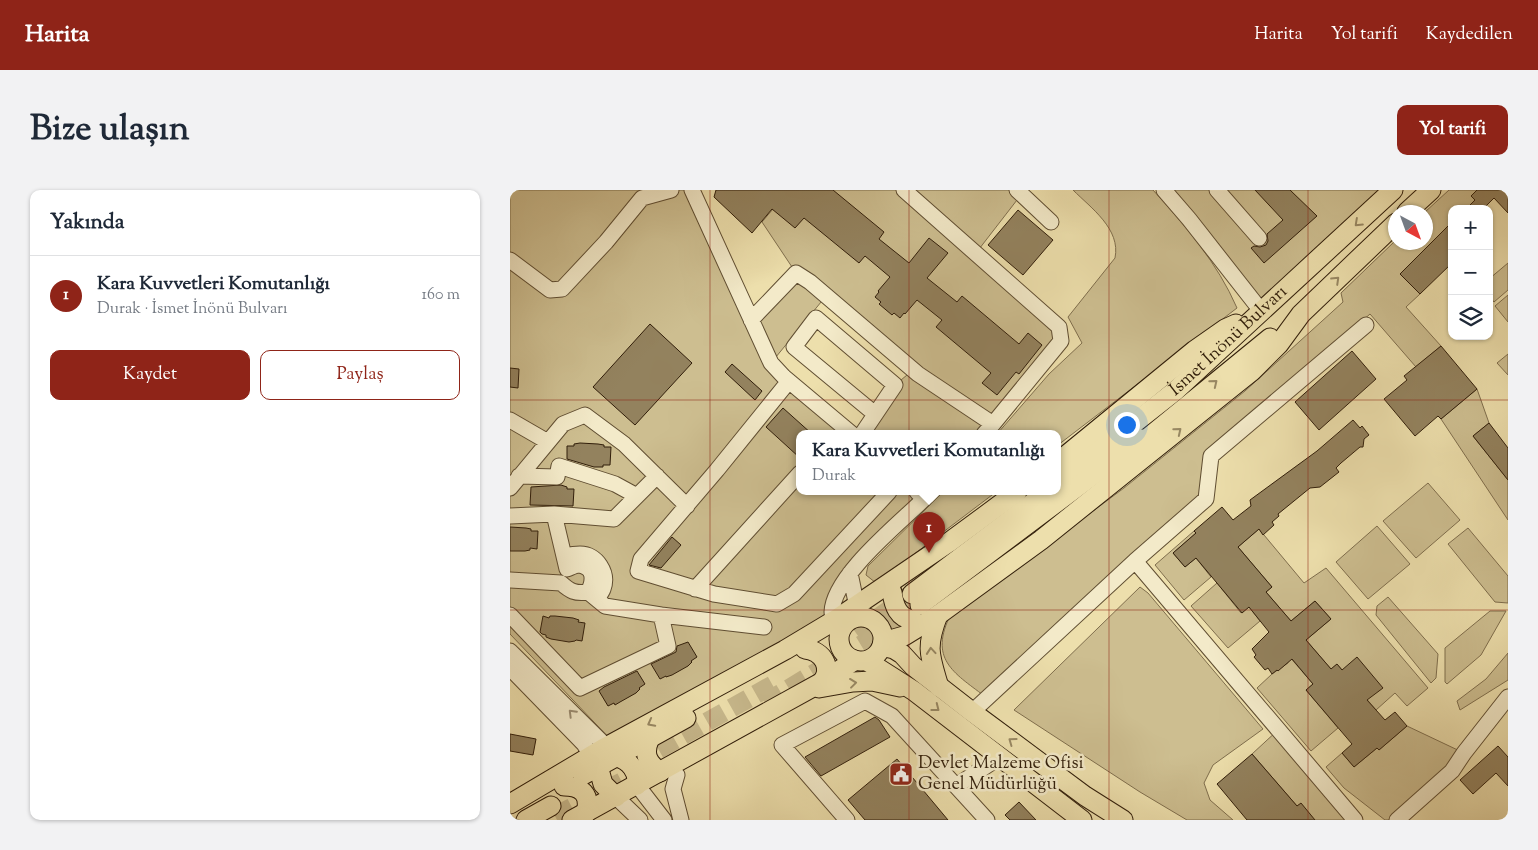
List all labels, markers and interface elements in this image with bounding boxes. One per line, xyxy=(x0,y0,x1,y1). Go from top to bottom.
text: Harita xyxy=(25,18,90,52)
text: Harita xyxy=(1254,22,1303,48)
text: Yol tarifi xyxy=(1331,22,1398,48)
text: Kaydedilen xyxy=(1426,22,1513,48)
text: Bize ulaşın xyxy=(30,105,189,156)
button: Yol tarifi xyxy=(1397,105,1508,155)
north arrow xyxy=(1388,205,1433,250)
map controls xyxy=(1448,205,1493,340)
button: + xyxy=(1448,205,1493,250)
text: Yakında xyxy=(50,208,124,238)
one-way arrow xyxy=(1354,217,1363,226)
button: − xyxy=(1448,250,1493,295)
text: Kara Kuvvetleri Komutanlığı xyxy=(97,271,330,298)
one-way arrow xyxy=(1330,277,1339,286)
street label: İsmet İnönü Bulvarı xyxy=(1164,280,1294,403)
text: 1 xyxy=(63,284,69,307)
text: 160 m xyxy=(422,284,460,307)
button: layers xyxy=(1448,295,1493,340)
text: Durak · İsmet İnönü Bulvarı xyxy=(97,298,288,321)
button: Kaydet xyxy=(50,350,250,400)
button: Paylaş xyxy=(260,350,460,400)
one-way arrow xyxy=(1209,380,1218,389)
your location xyxy=(1114,412,1140,438)
one-way arrow xyxy=(1172,427,1181,436)
popup xyxy=(796,430,1061,495)
text: Kara Kuvvetleri Komutanlığı xyxy=(812,438,1045,465)
text: Durak xyxy=(812,465,856,488)
pin: 1 xyxy=(913,512,945,553)
one-way arrow xyxy=(925,647,936,655)
one-way arrow xyxy=(849,678,857,689)
one-way arrow xyxy=(930,702,939,710)
one-way arrow xyxy=(568,709,577,718)
one-way arrow xyxy=(647,717,656,727)
one-way arrow xyxy=(1008,738,1018,747)
place label: Devlet Malzeme Ofisi Genel Müdürlüğü xyxy=(918,751,1084,798)
public building icon: Devlet Malzeme Ofisi Genel Müdürlüğü xyxy=(888,761,914,787)

